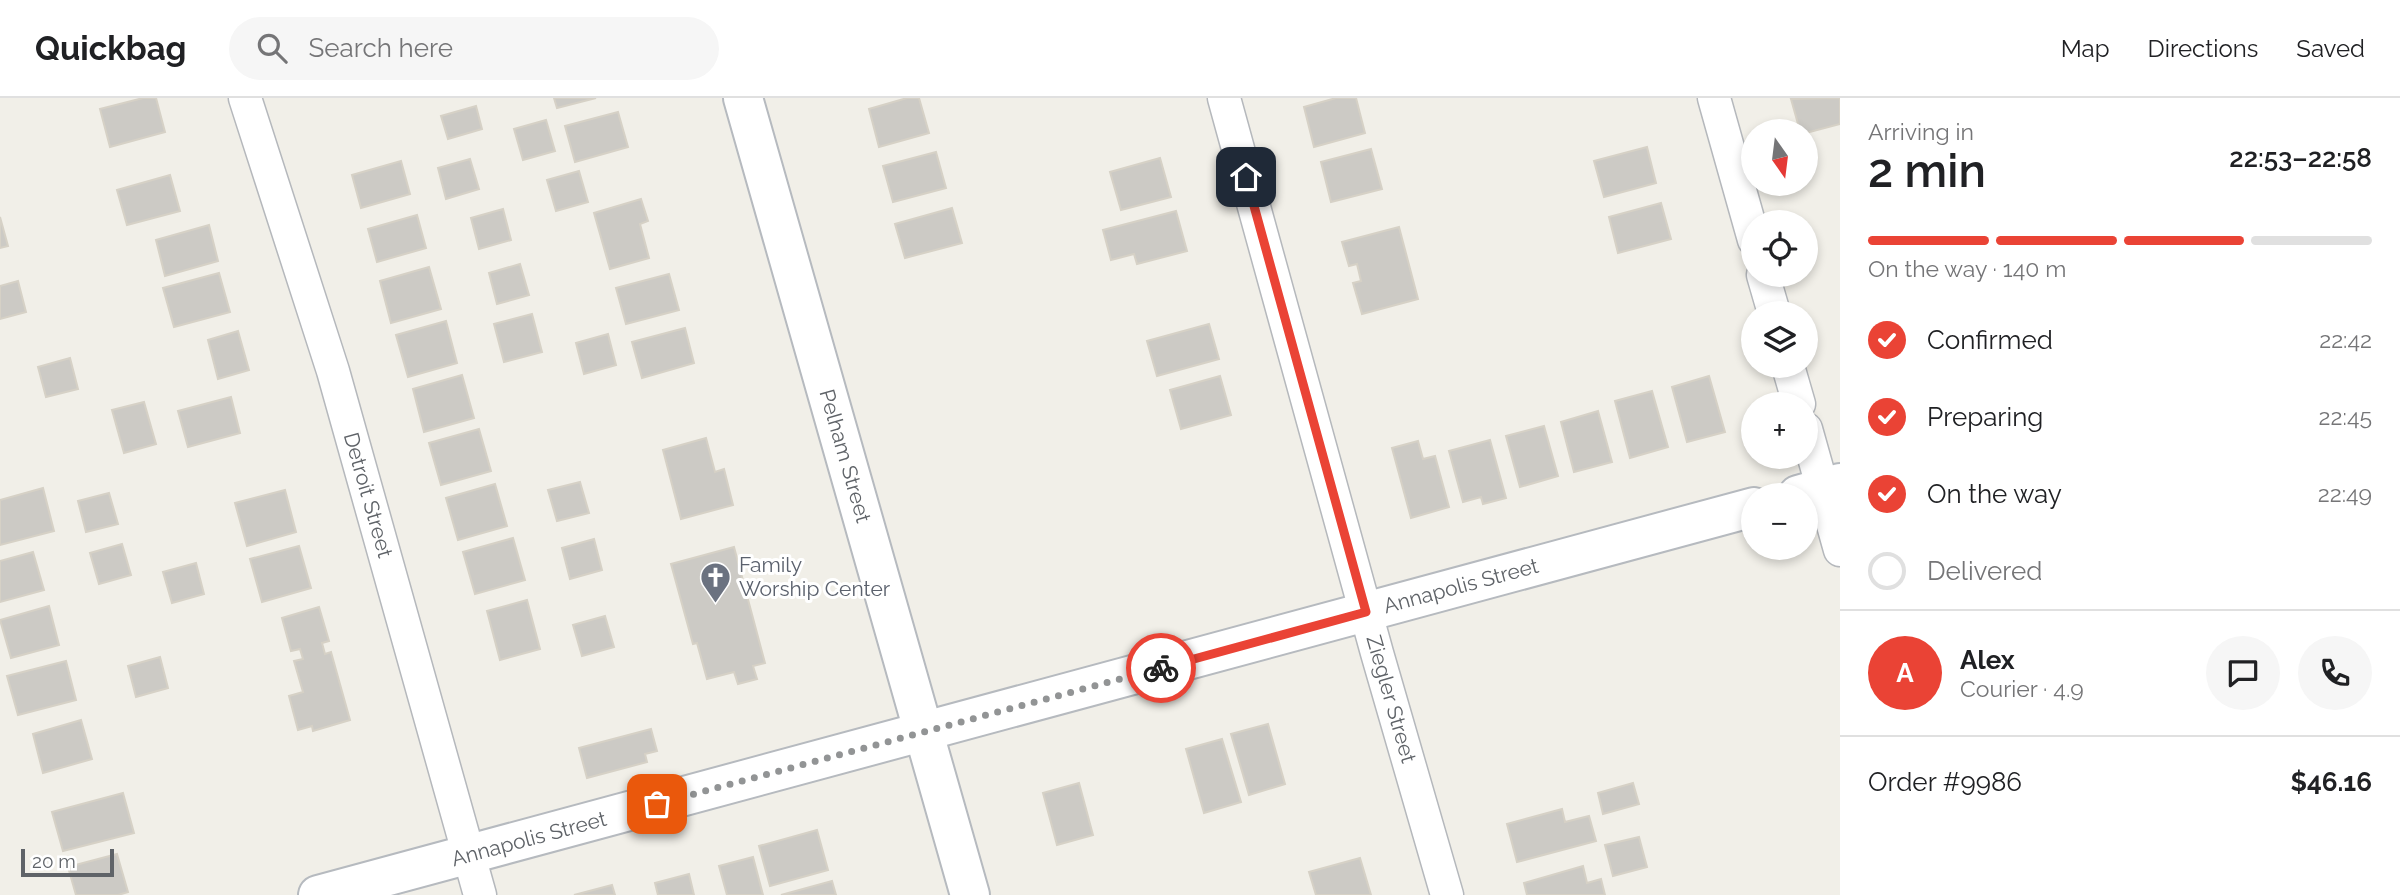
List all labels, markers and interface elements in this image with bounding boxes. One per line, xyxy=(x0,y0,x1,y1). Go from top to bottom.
search box xyxy=(229,17,719,80)
text: Quickbag xyxy=(35,29,187,68)
icon: search xyxy=(253,29,291,67)
text: Search here xyxy=(309,33,453,63)
text: Map xyxy=(2061,34,2110,63)
text: Directions xyxy=(2148,34,2258,63)
text: Saved xyxy=(2296,34,2365,63)
text: Arriving in xyxy=(1868,118,1974,145)
north arrow xyxy=(1741,119,1818,196)
map controls xyxy=(1741,119,1818,560)
text: 22:53–22:58 xyxy=(2229,143,2372,173)
text: 2 min xyxy=(1868,144,1986,198)
pin xyxy=(1216,147,1276,207)
icon: home xyxy=(1227,158,1265,196)
button: locate xyxy=(1741,210,1818,287)
text: On the way · 140 m xyxy=(1868,255,2066,282)
button: layers xyxy=(1741,301,1818,378)
icon: check xyxy=(1868,321,1906,359)
text: Confirmed xyxy=(1927,325,2053,355)
text: 22:42 xyxy=(2319,326,2372,353)
street label: Pelham Street xyxy=(815,386,876,525)
button: + xyxy=(1741,392,1818,469)
icon: check xyxy=(1868,398,1906,436)
text: Preparing xyxy=(1927,402,2043,432)
text: 22:45 xyxy=(2319,403,2372,430)
street label: Detroit Street xyxy=(339,429,398,560)
icon: check xyxy=(1868,475,1906,513)
text: On the way xyxy=(1927,479,2062,509)
text: 22:49 xyxy=(2318,480,2372,507)
button: − xyxy=(1741,483,1818,560)
place label: Family Worship Center xyxy=(739,552,891,601)
street label: Annapolis Street xyxy=(1381,553,1541,618)
text: Delivered xyxy=(1927,556,2042,586)
church icon: Family Worship Center xyxy=(699,560,733,604)
street label: Ziegler Street xyxy=(1361,632,1422,766)
courier xyxy=(1126,633,1196,703)
button: chat xyxy=(2206,636,2280,710)
button: phone xyxy=(2298,636,2372,710)
text: Alex xyxy=(1960,645,2015,675)
icon: bike xyxy=(1142,649,1180,687)
text: A xyxy=(1896,658,1914,688)
text: Courier · 4.9 xyxy=(1960,675,2084,702)
text: Order #9986 xyxy=(1868,767,2022,797)
text: $46.16 xyxy=(2290,767,2372,797)
pin xyxy=(627,774,687,834)
icon: bag xyxy=(638,785,676,823)
street label: Annapolis Street xyxy=(449,806,609,871)
scale bar xyxy=(21,846,114,878)
text: 20 m xyxy=(32,850,76,872)

